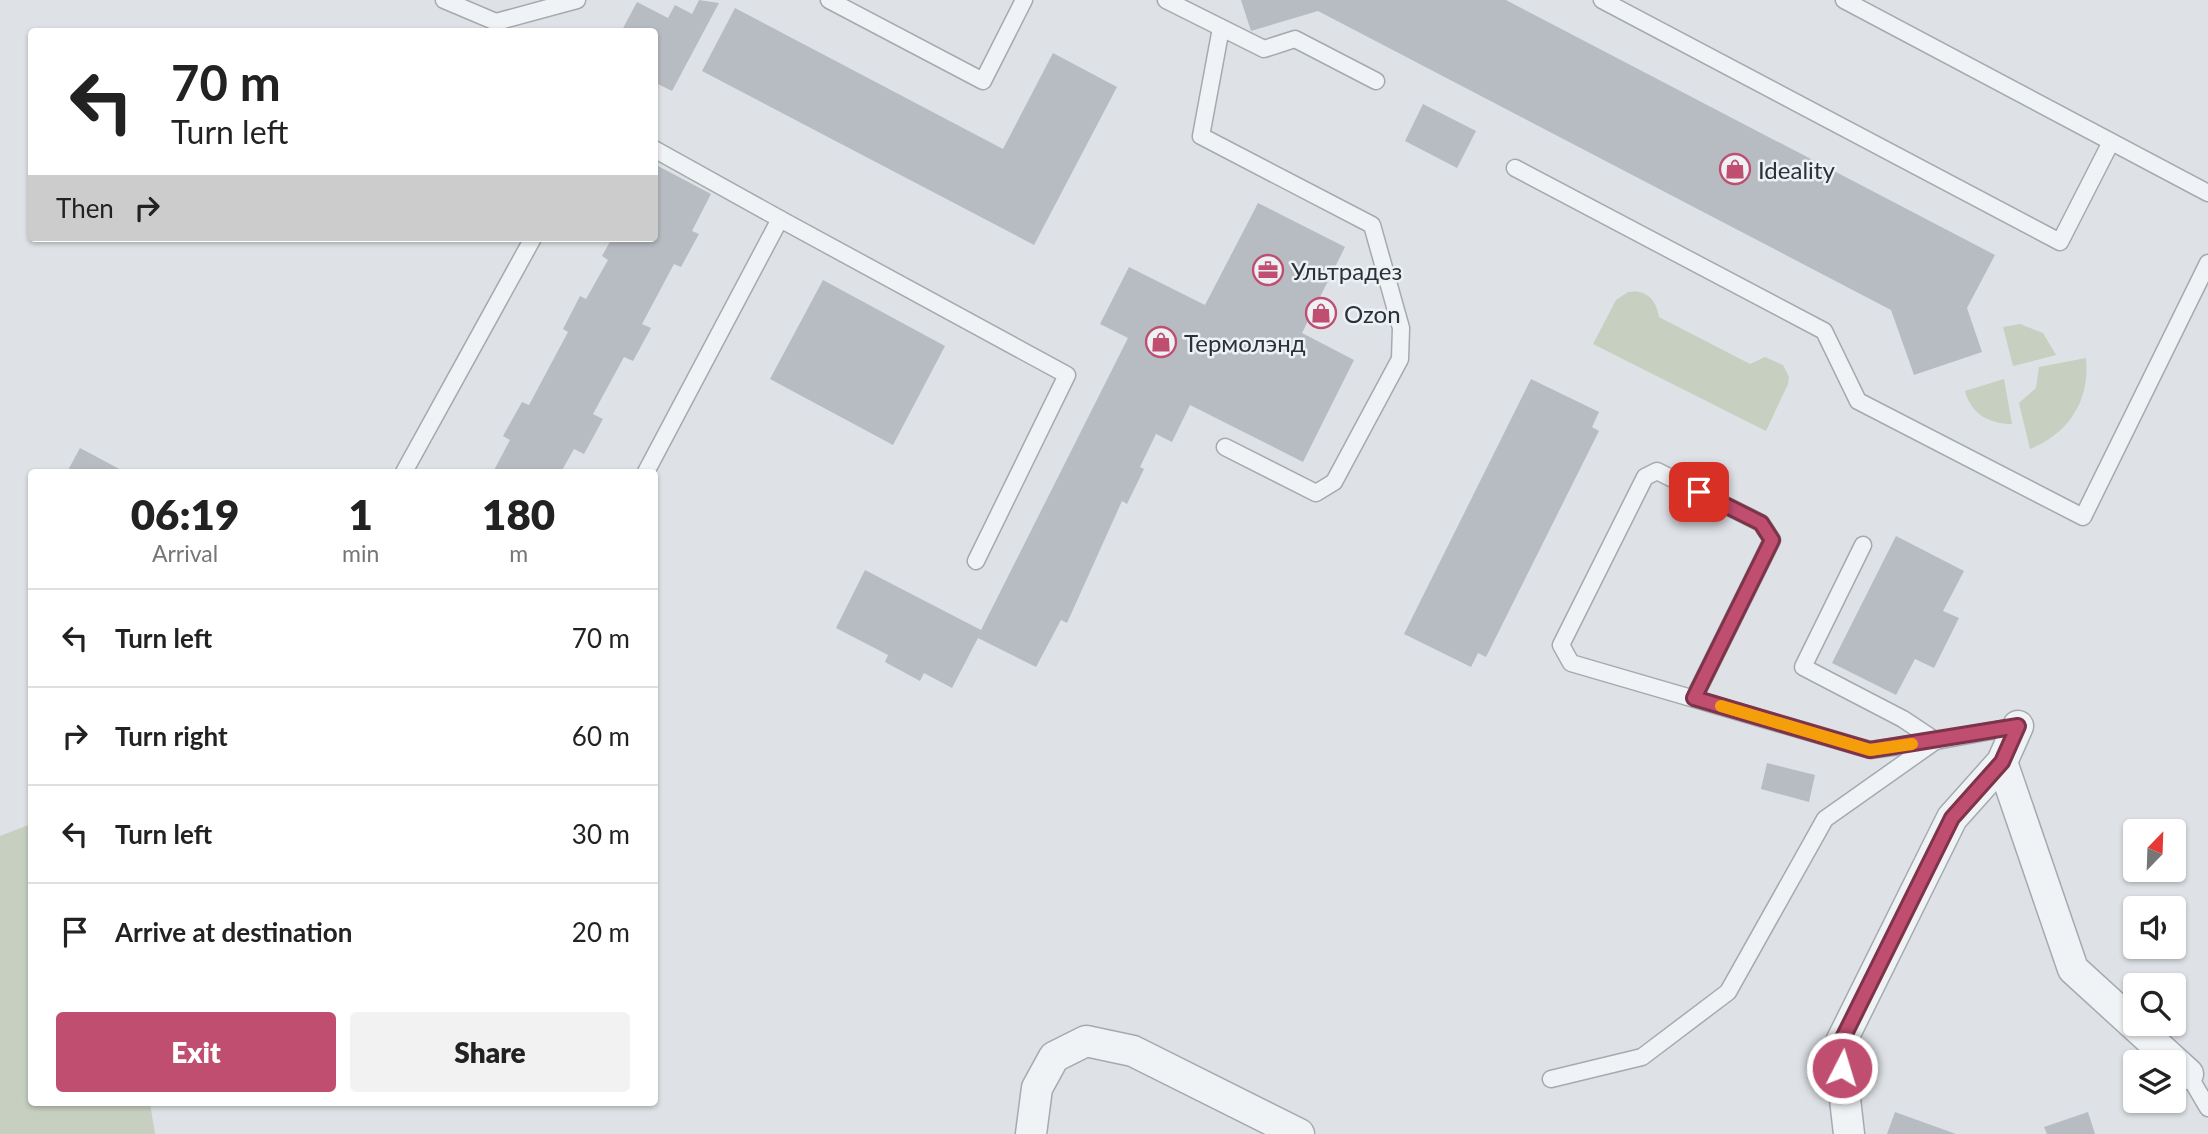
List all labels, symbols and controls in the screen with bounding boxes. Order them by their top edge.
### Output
text: 70 m [171,53,281,111]
icon: left [56,56,147,147]
text: Turn left [171,112,288,151]
shop icon: Ideality [1718,152,1752,186]
place label: Ideality [1758,155,1835,184]
icon: right [128,189,166,227]
text: Then [56,192,114,224]
office icon: Ультрадез [1251,253,1285,287]
place label: Ультрадез [1291,256,1402,285]
shop icon: Ozon [1304,296,1338,330]
place label: Ozon [1344,299,1401,328]
shop icon: Термолэнд [1144,325,1178,359]
place label: Термолэнд [1184,328,1306,357]
pin [1669,462,1729,522]
icon: arrive [1680,473,1718,511]
text: 06:19 [131,489,239,539]
text: 1 [349,489,373,539]
text: 180 [482,489,555,539]
text: Arrival [152,539,218,567]
text: min [342,539,379,567]
text: m [509,539,528,567]
icon: left [56,619,94,657]
text: Turn left [115,622,212,654]
text: 70 m [572,622,630,654]
icon: right [56,717,94,755]
text: Turn right [115,720,228,752]
text: 60 m [572,720,630,752]
icon: left [56,815,94,853]
text: Turn left [115,818,212,850]
text: 30 m [572,818,630,850]
north arrow [2123,819,2186,882]
map controls [2123,819,2186,1113]
button: sound [2123,896,2186,959]
icon: arrive [56,913,94,951]
text: Arrive at destination [115,916,352,948]
text: 20 m [572,916,630,948]
button: search [2123,973,2186,1036]
button: Exit [56,1012,336,1092]
button: Share [350,1012,630,1092]
position arrow [1805,1031,1879,1105]
button: layers [2123,1050,2186,1113]

